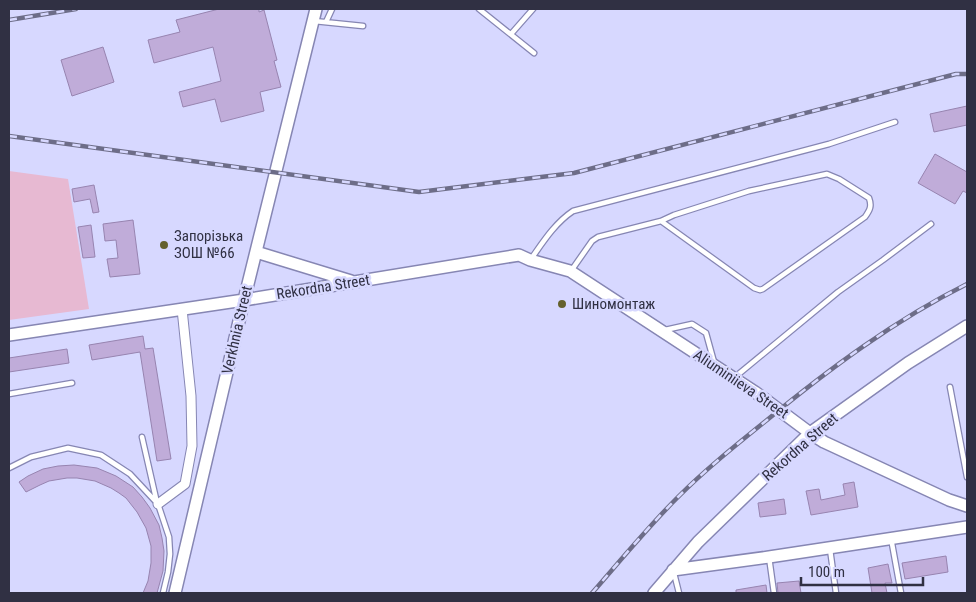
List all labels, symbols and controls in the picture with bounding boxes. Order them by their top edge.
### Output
place label: Запорізька ЗОШ №66 [174,227,243,262]
marker: Запорізька ЗОШ №66 [158,239,170,251]
street label: Rekordna Street [275,271,371,303]
street label: Verkhnia Street [218,284,256,376]
place label: Шиномонтаж [572,295,655,313]
marker: Шиномонтаж [556,298,568,310]
street label: Aliuminiieva Street [690,346,792,422]
street label: Rekordna Street [759,409,841,485]
scale bar [801,554,924,586]
text: 100 m [808,563,845,581]

